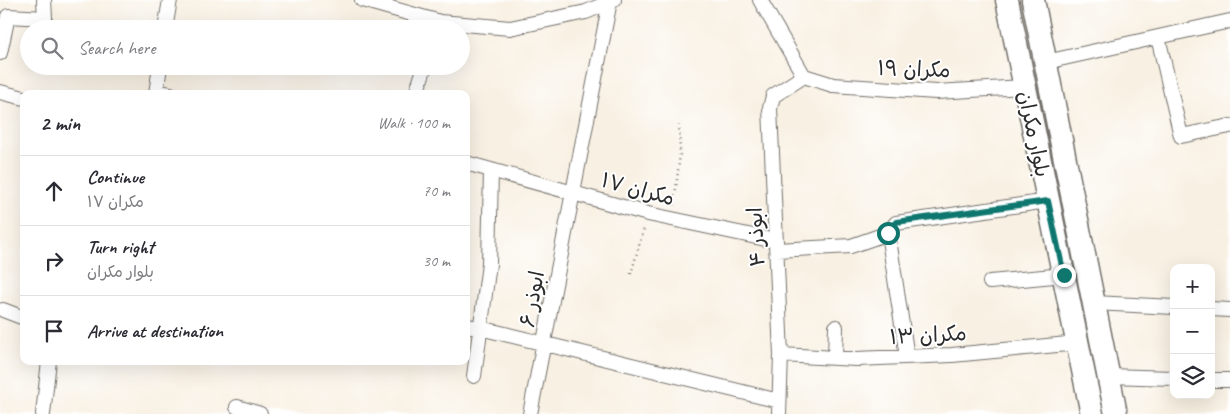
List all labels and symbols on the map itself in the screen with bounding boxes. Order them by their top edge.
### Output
street label: مکران ۱۹ [877,55,951,83]
street label: بلوار مکران [1012,88,1056,180]
street label: مکران ۱۷ [599,167,677,211]
street label: ابوذر ۴ [741,206,771,268]
route start [877,222,900,245]
route end [1053,264,1076,287]
street label: ابوذر ۶ [514,269,550,329]
street label: مکران ۱۳ [889,320,967,350]

